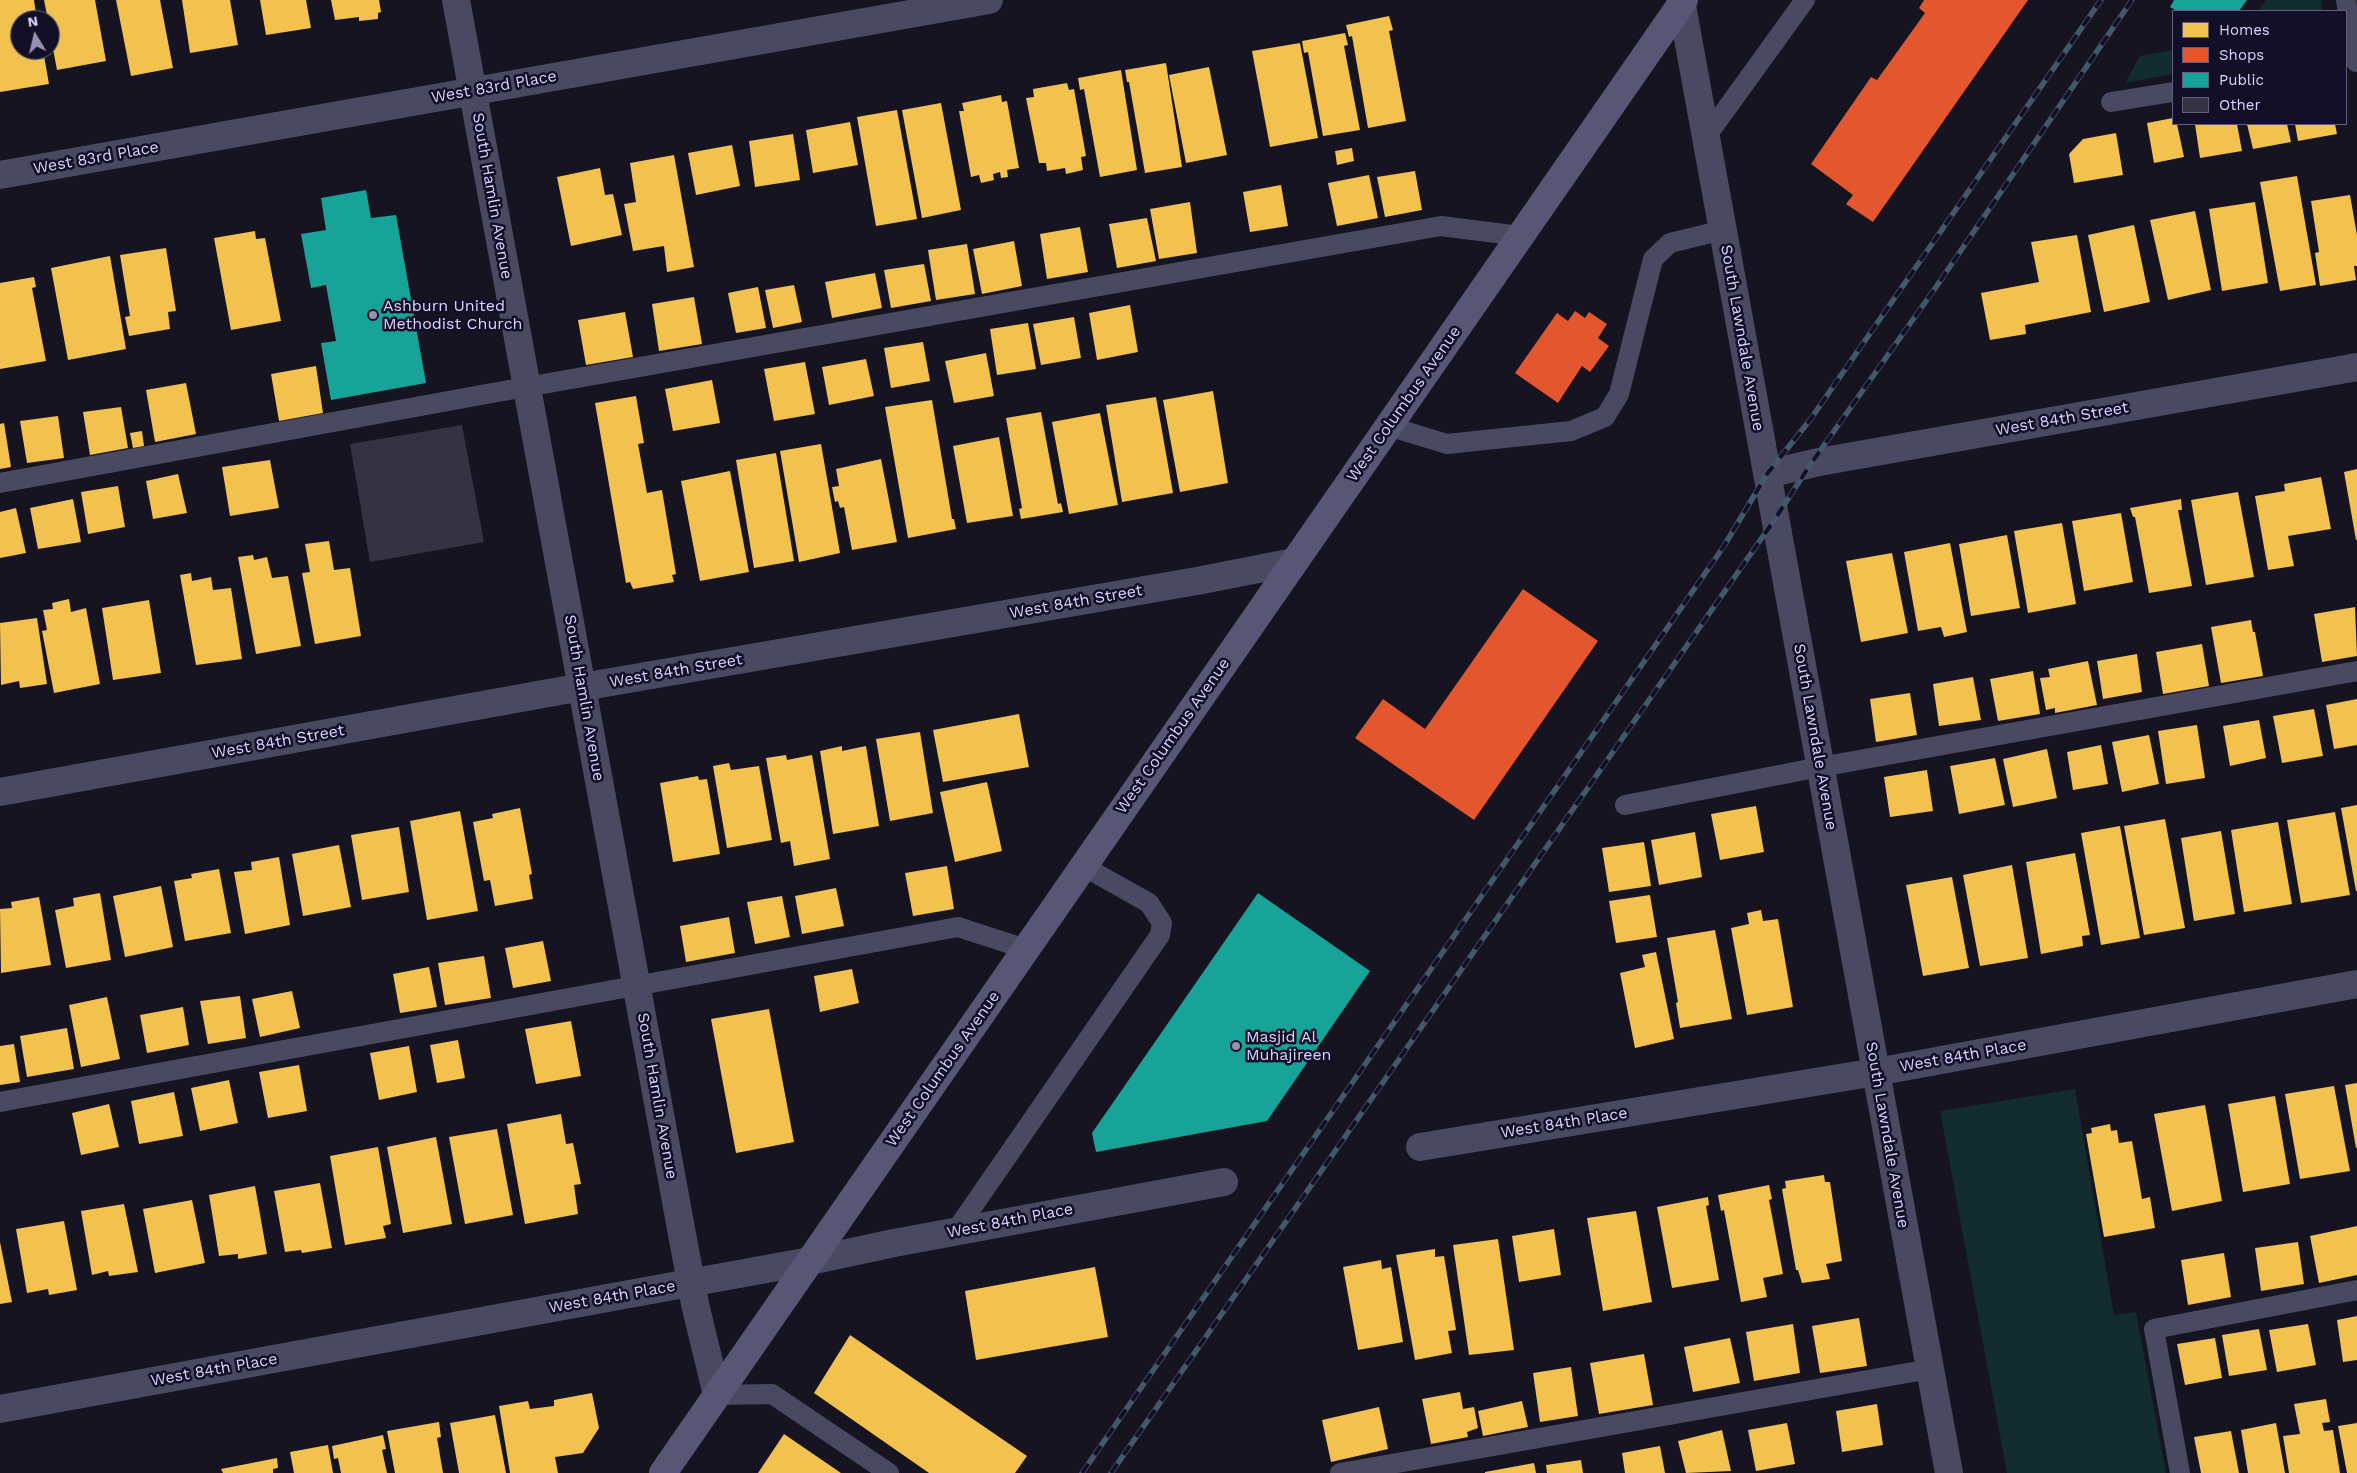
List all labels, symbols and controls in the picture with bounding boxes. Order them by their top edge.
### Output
north arrow [10,10,60,60]
legend [2172,10,2347,125]
text: N [26,12,39,30]
text: Homes [2219,21,2270,39]
text: Shops [2219,46,2264,64]
street label: West 83rd Place [430,67,558,107]
text: Public [2219,71,2264,89]
text: Other [2219,96,2261,114]
street label: South Hamlin Avenue [468,111,516,281]
street label: West 83rd Place [32,138,160,178]
street label: South Lawndale Avenue [1716,243,1768,433]
place label: Ashburn United Methodist Church [383,296,523,334]
marker: Ashburn United Methodist Church [367,309,379,321]
street label: West Columbus Avenue [1343,322,1465,486]
street label: West 84th Street [1994,398,2130,440]
street label: West 84th Street [1008,581,1144,623]
street label: South Hamlin Avenue [560,613,608,783]
street label: South Lawndale Avenue [1789,642,1841,832]
street label: West 84th Street [608,650,744,692]
street label: West Columbus Avenue [1112,654,1234,818]
street label: West 84th Street [210,721,346,763]
street label: West Columbus Avenue [882,987,1004,1151]
street label: South Hamlin Avenue [633,1011,681,1181]
place label: Masjid Al Muhajireen [1246,1027,1332,1065]
street label: West 84th Place [1898,1035,2028,1077]
marker: Masjid Al Muhajireen [1230,1040,1242,1052]
street label: South Lawndale Avenue [1861,1040,1913,1230]
street label: West 84th Place [1499,1103,1629,1143]
street label: West 84th Place [945,1199,1075,1243]
street label: West 84th Place [547,1276,677,1318]
street label: West 84th Place [149,1349,279,1391]

